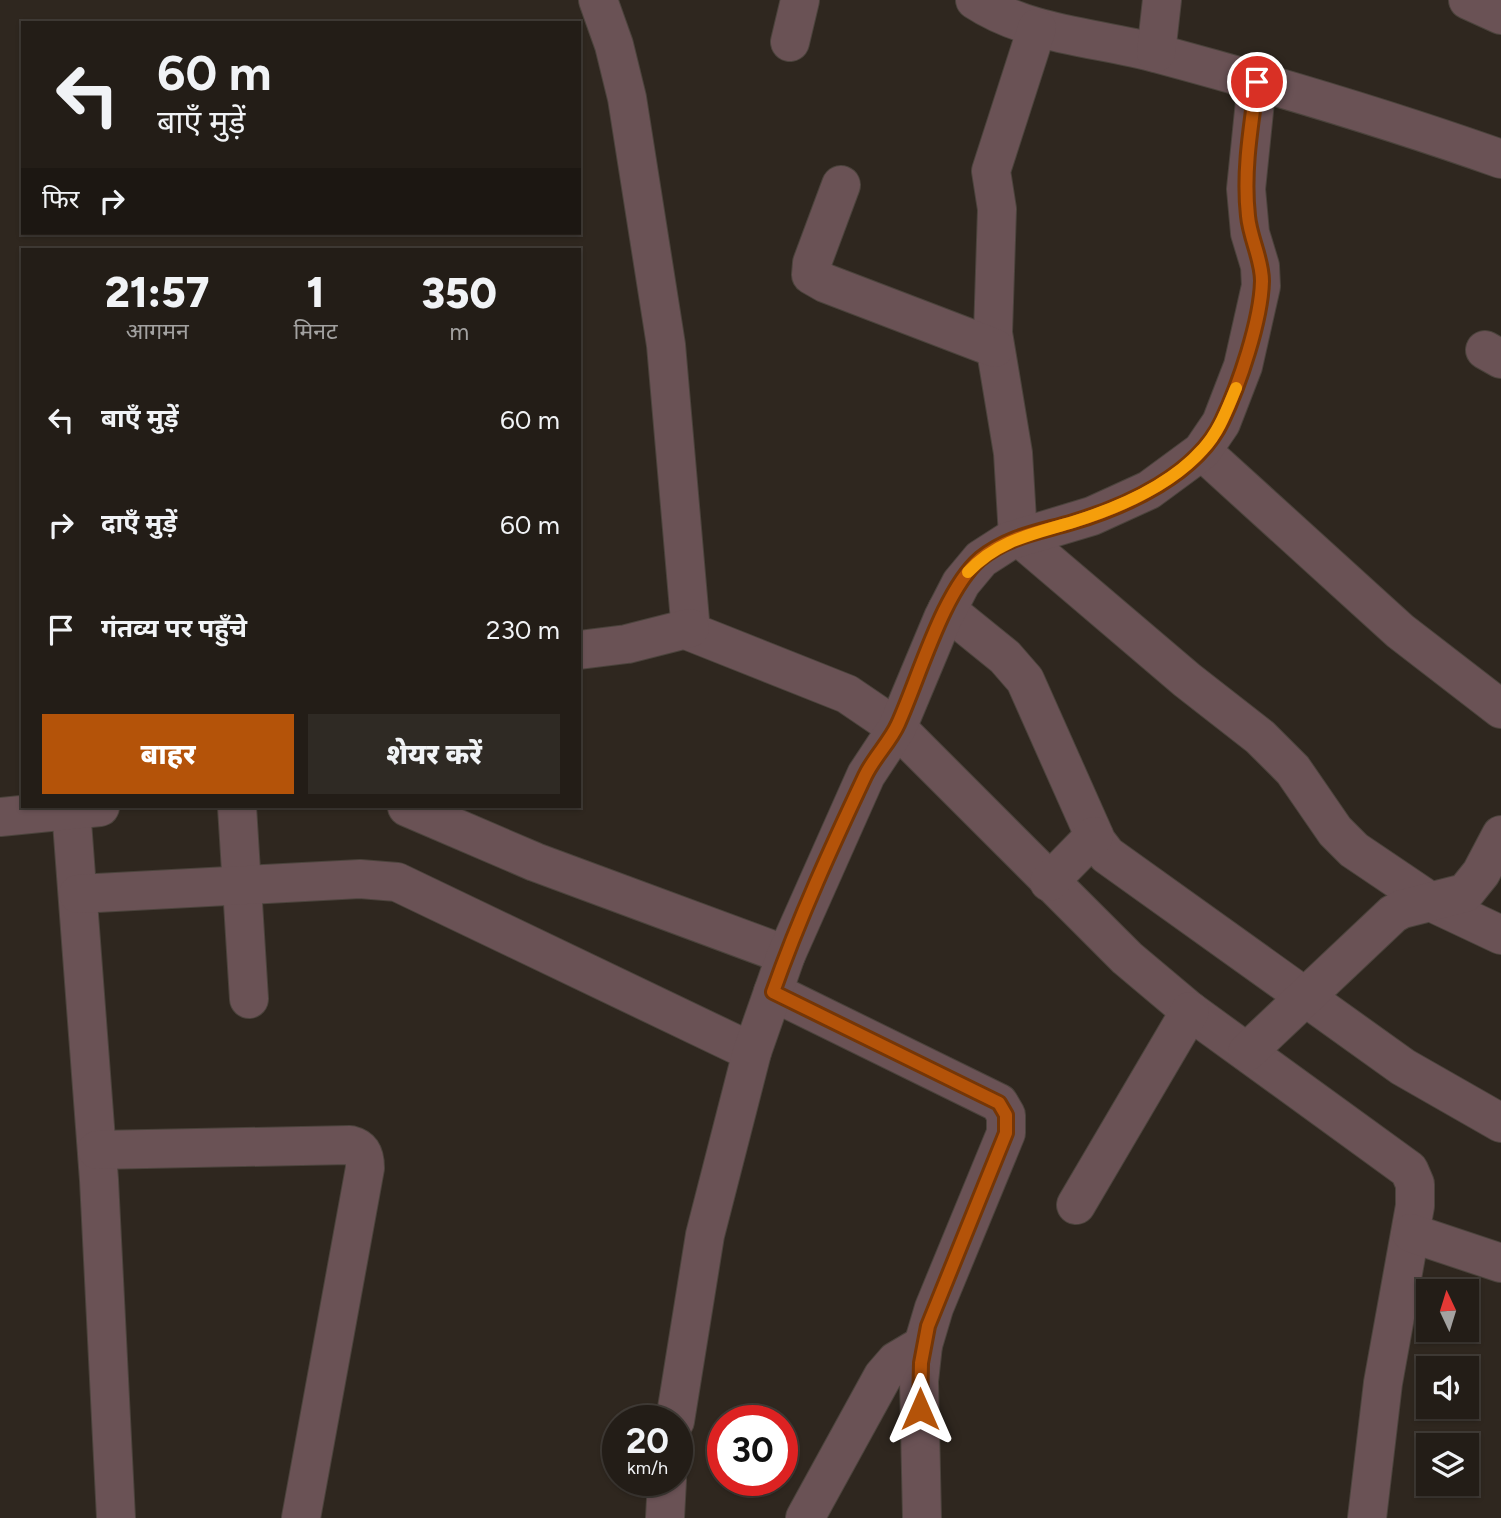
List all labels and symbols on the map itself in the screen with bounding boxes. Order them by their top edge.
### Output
pin [1227,52,1287,112]
north arrow [1416,1279,1479,1342]
position arrow [883,1372,957,1446]
speed limit sign: 30 [707,1405,798,1496]

